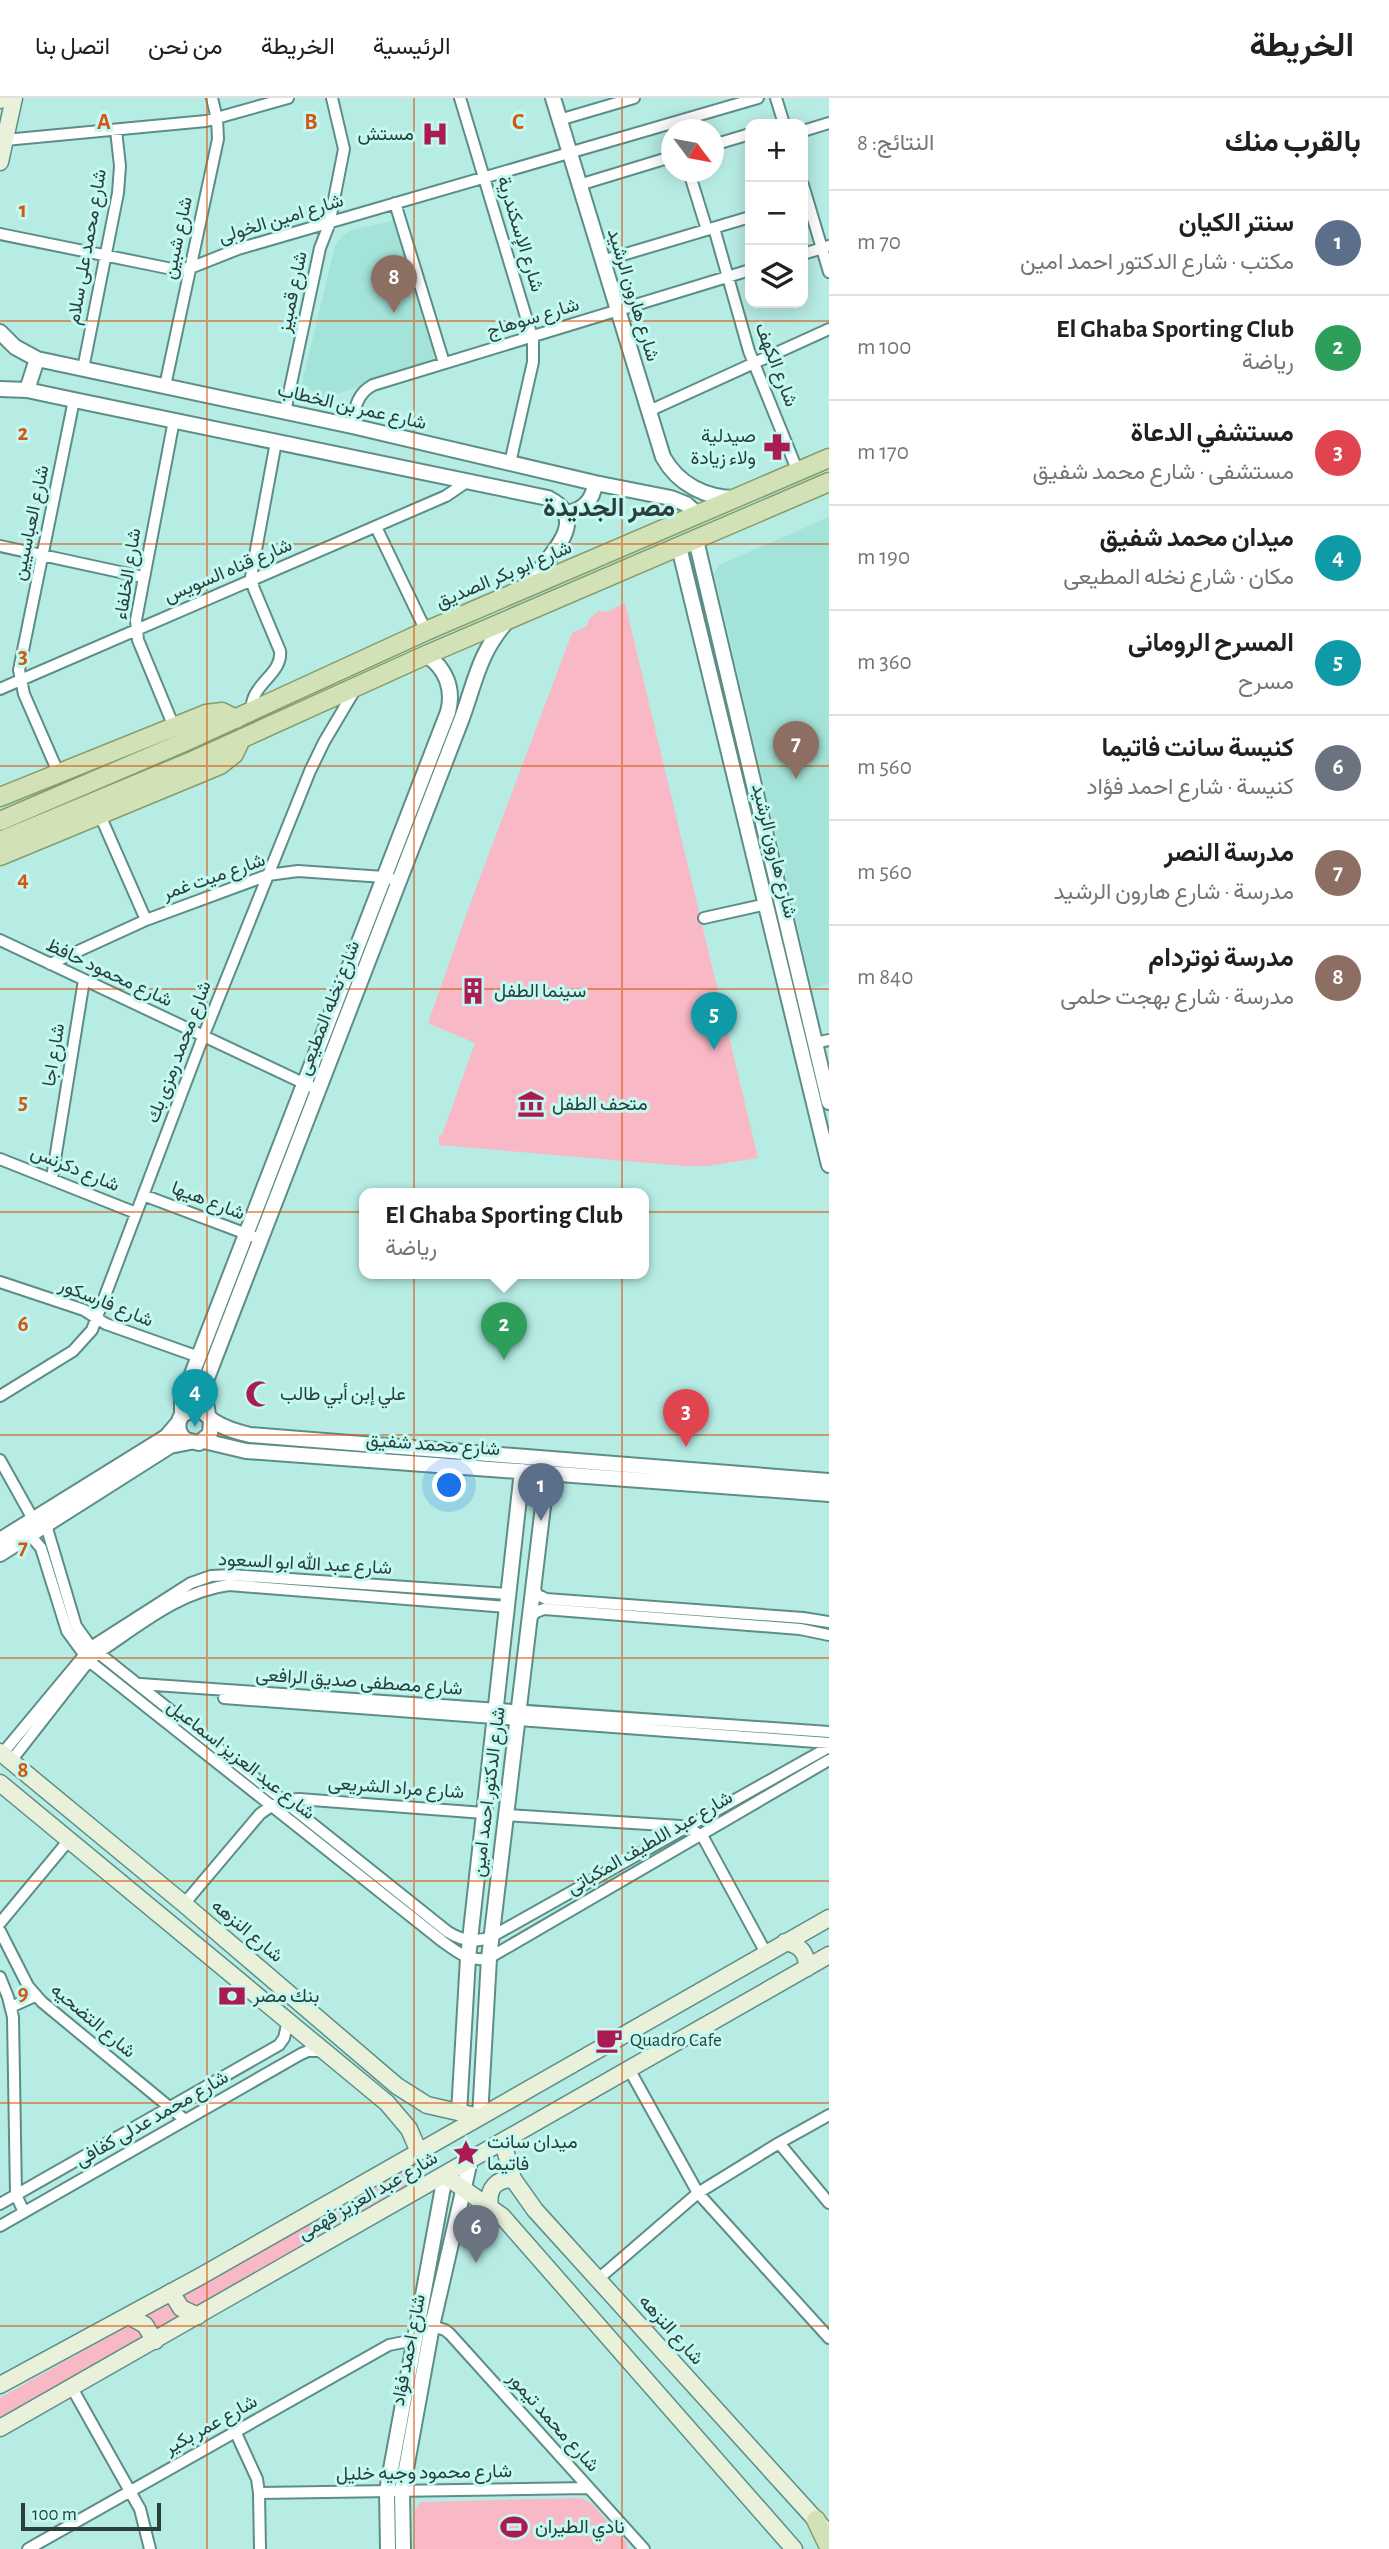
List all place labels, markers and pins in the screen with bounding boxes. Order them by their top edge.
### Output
hospital icon: مستش [420,119,450,149]
place label: مستش [358,125,414,145]
pin: 8 [371,255,417,313]
place label: صيدلية ولاء زيادة [691,427,756,469]
pharmacy icon: صيدلية ولاء زيادة [762,432,792,462]
pin: 7 [773,721,819,779]
building icon: سينما الطفل [458,976,488,1006]
place label: سينما الطفل [494,982,586,1002]
pin: 5 [691,992,737,1050]
museum icon: متحف الطفل [516,1089,546,1119]
place label: متحف الطفل [552,1095,648,1115]
pin: 2 [481,1302,527,1360]
pin: 4 [172,1369,218,1427]
mosque icon: علي إبن أبي طالب [244,1379,274,1409]
place label: علي إبن أبي طالب [280,1383,406,1409]
pin: 3 [663,1389,709,1447]
pin: 1 [518,1463,564,1521]
bank icon: بنك مصر [217,1981,247,2011]
place label: بنك مصر [252,1987,319,2007]
cafe icon: Quadro Cafe [594,2025,624,2055]
place label: Quadro Cafe [630,2031,722,2050]
place label: ميدان سانت فاتيما [487,2133,578,2175]
place icon: ميدان سانت فاتيما [451,2138,481,2168]
pin: 6 [453,2205,499,2263]
sports icon: نادي الطيران [499,2512,529,2542]
place label: نادي الطيران [535,2518,625,2542]

